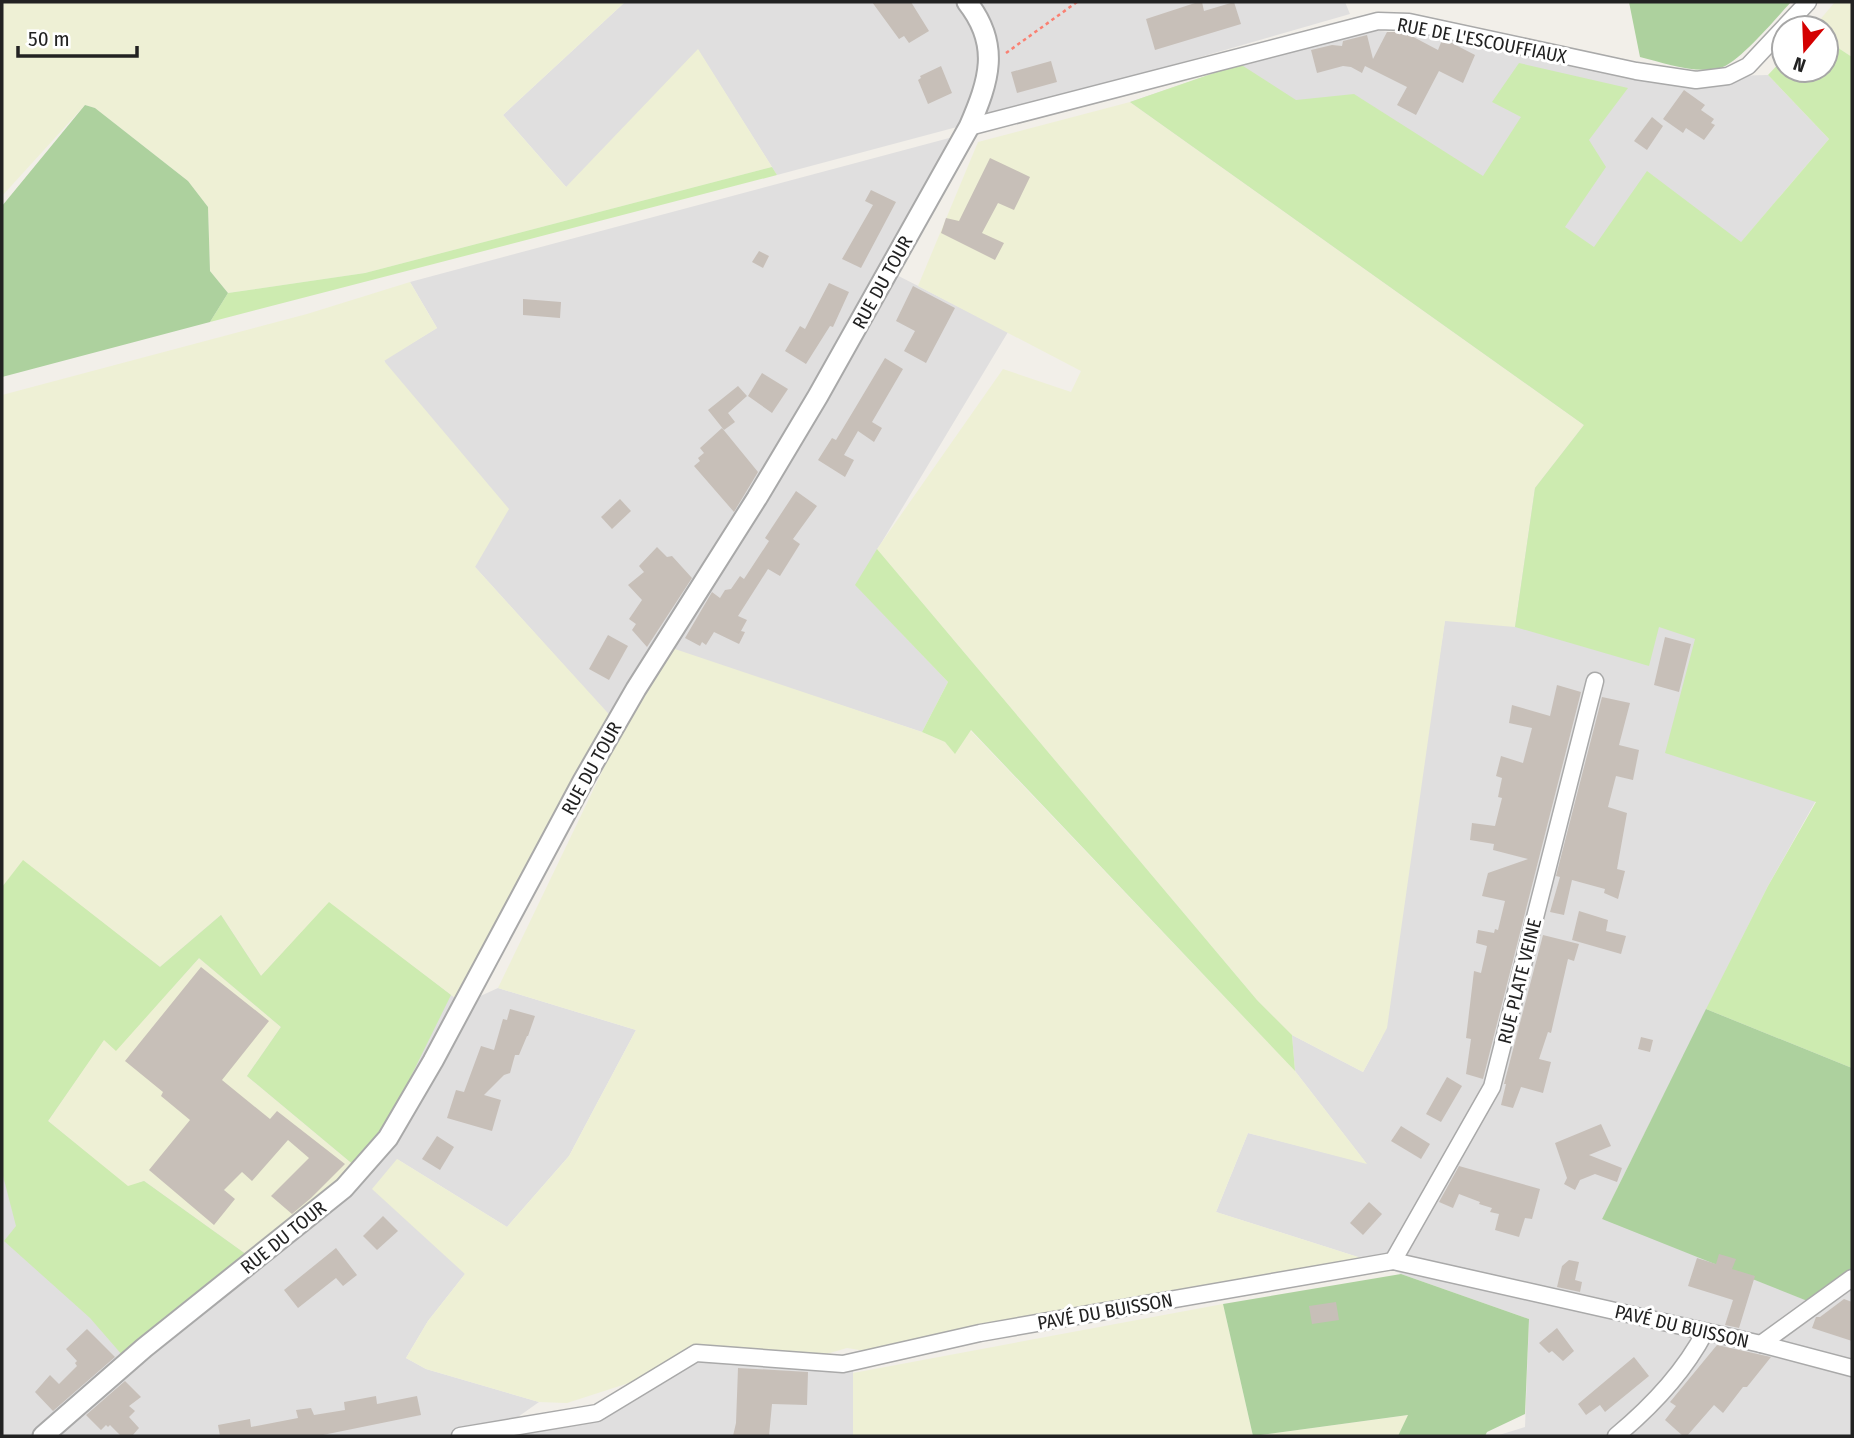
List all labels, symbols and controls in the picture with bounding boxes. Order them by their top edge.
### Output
street label: RUE DE L'ESCOUFFIAUX [1395,13,1569,68]
scale bar [18,14,136,58]
north arrow [1770,14,1840,84]
text: 50 m [28,26,70,52]
text: N [1790,52,1809,77]
street label: RUE DU TOUR [847,232,917,333]
street label: RUE DU TOUR [556,718,626,819]
street label: RUE PLATE VEINE [1493,916,1546,1046]
street label: RUE DU TOUR [236,1196,331,1279]
street label: PAVÉ DU BUISSON [1036,1288,1174,1335]
street label: PAVÉ DU BUISSON [1613,1300,1751,1353]

